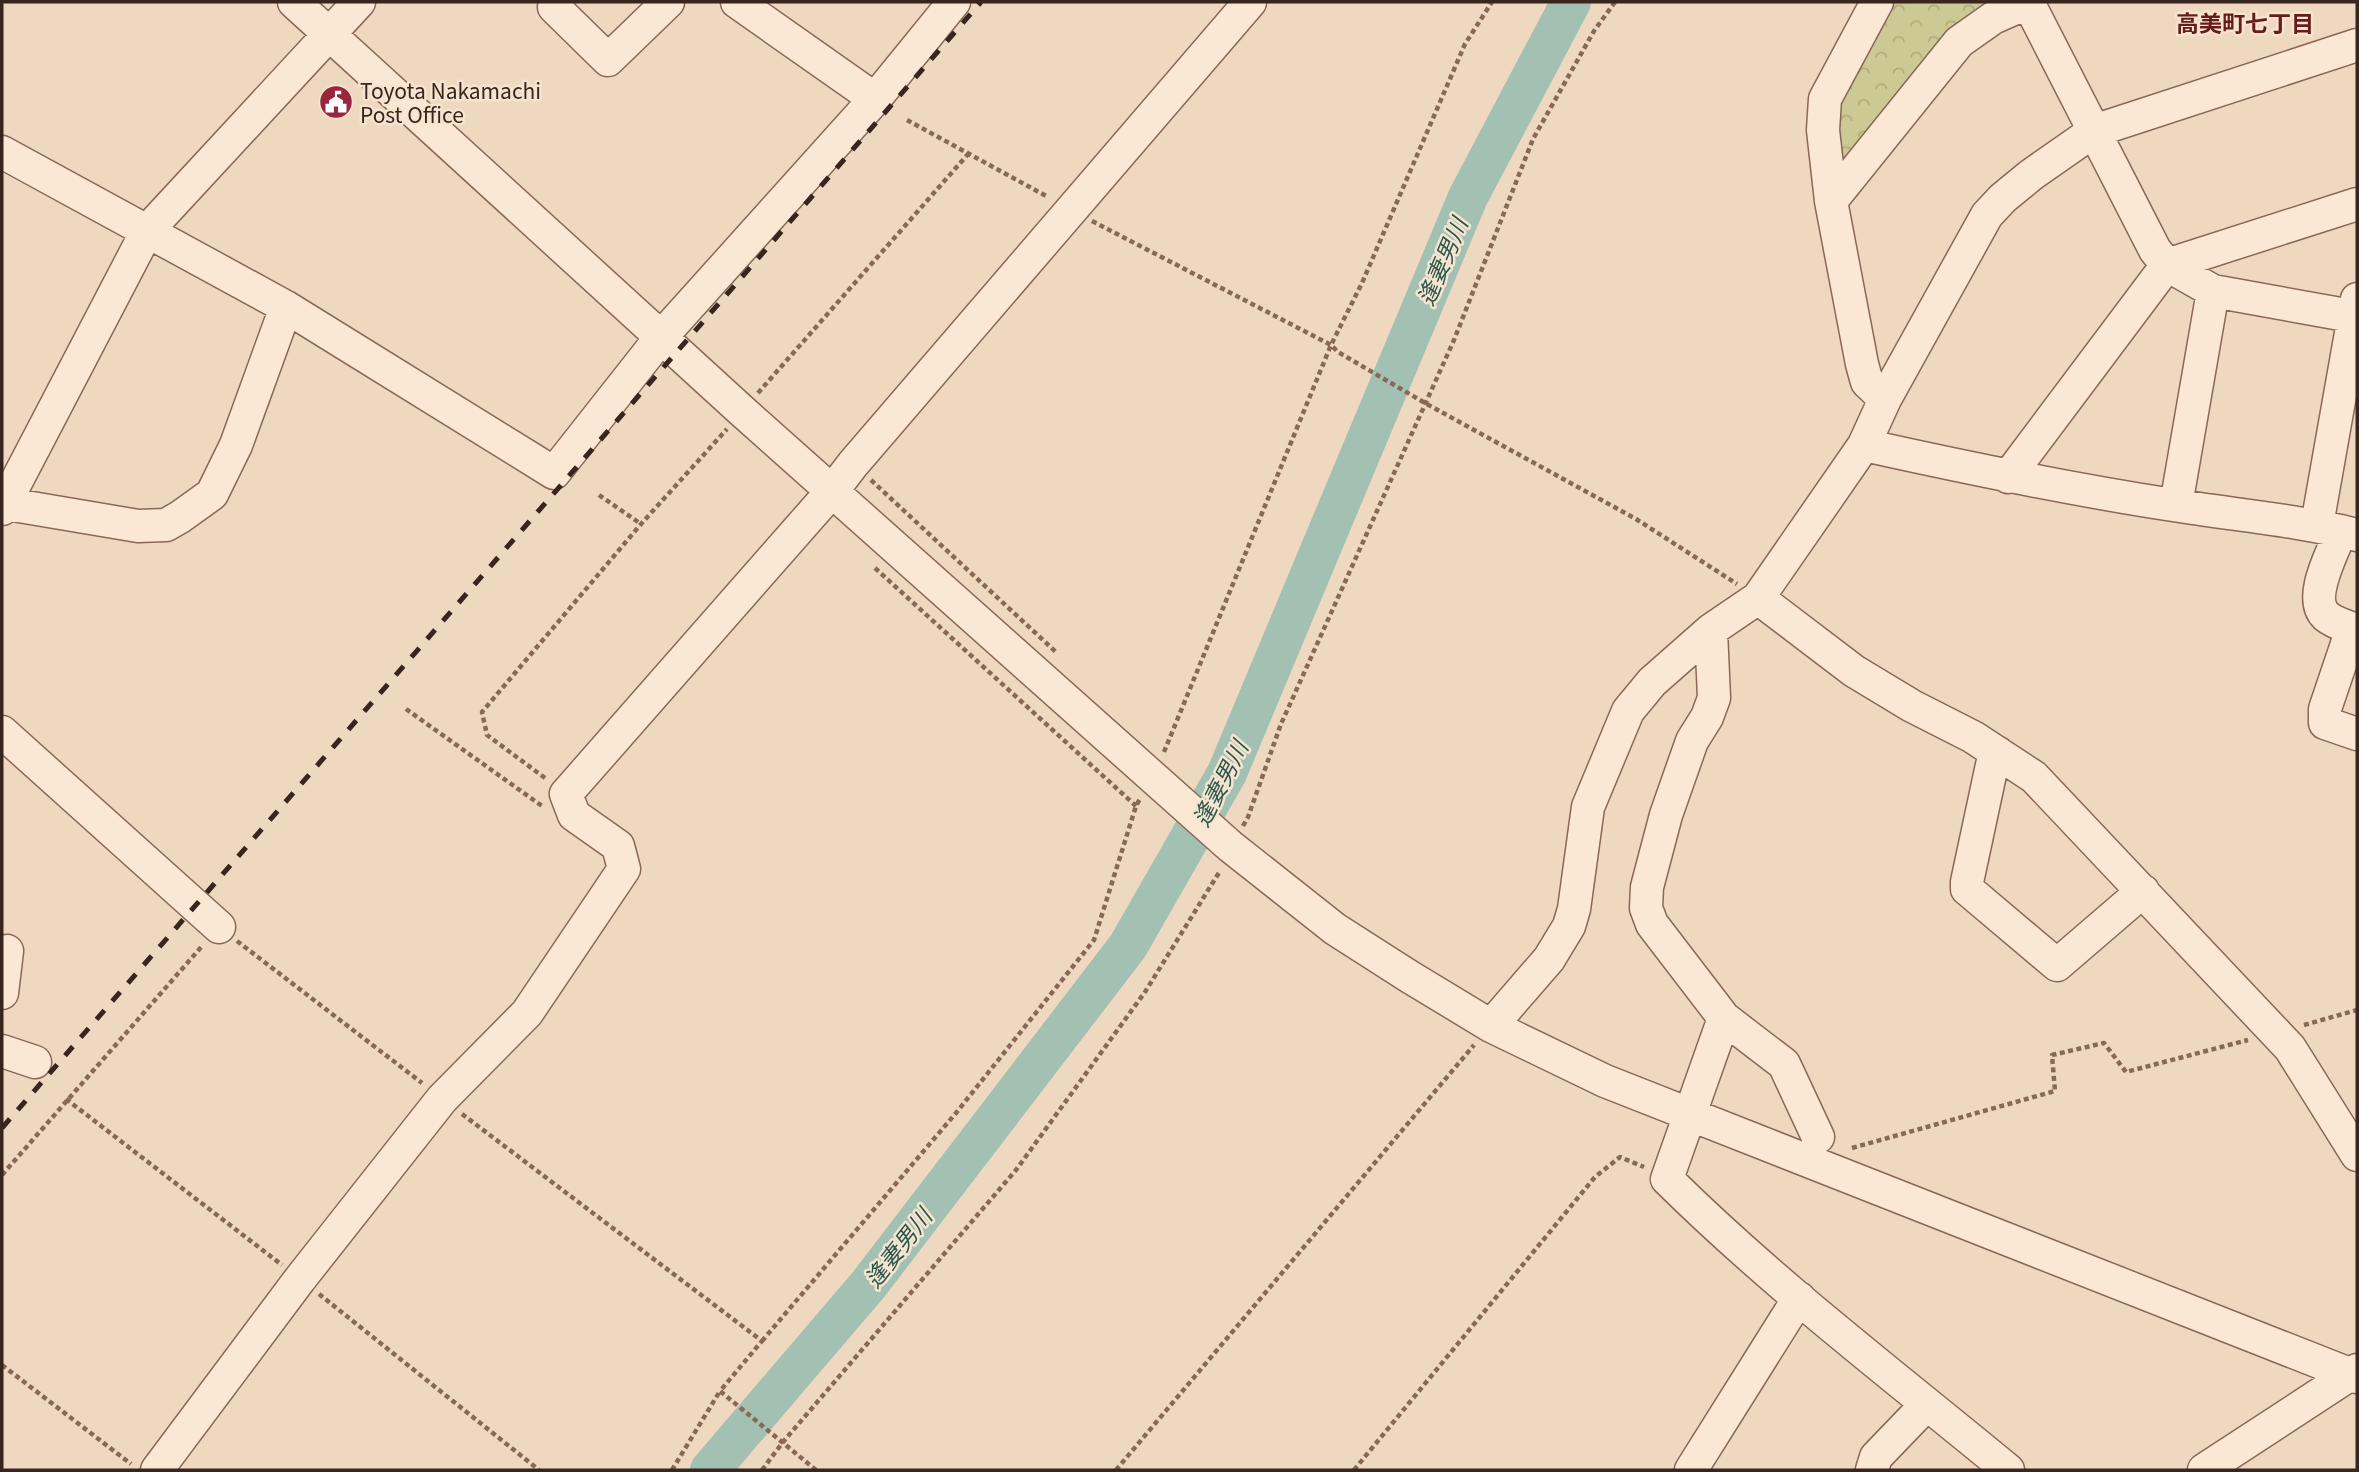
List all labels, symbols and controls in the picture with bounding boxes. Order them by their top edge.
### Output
district label: 高美町七丁目 [2176,5,2314,39]
place label: Toyota Nakamachi Post Office [360,75,541,129]
public building icon: Toyota Nakamachi Post Office [317,83,355,121]
water label: 逢妻男川 [1407,209,1476,310]
water label: 逢妻男川 [1183,732,1256,832]
water label: 逢妻男川 [855,1198,941,1294]

